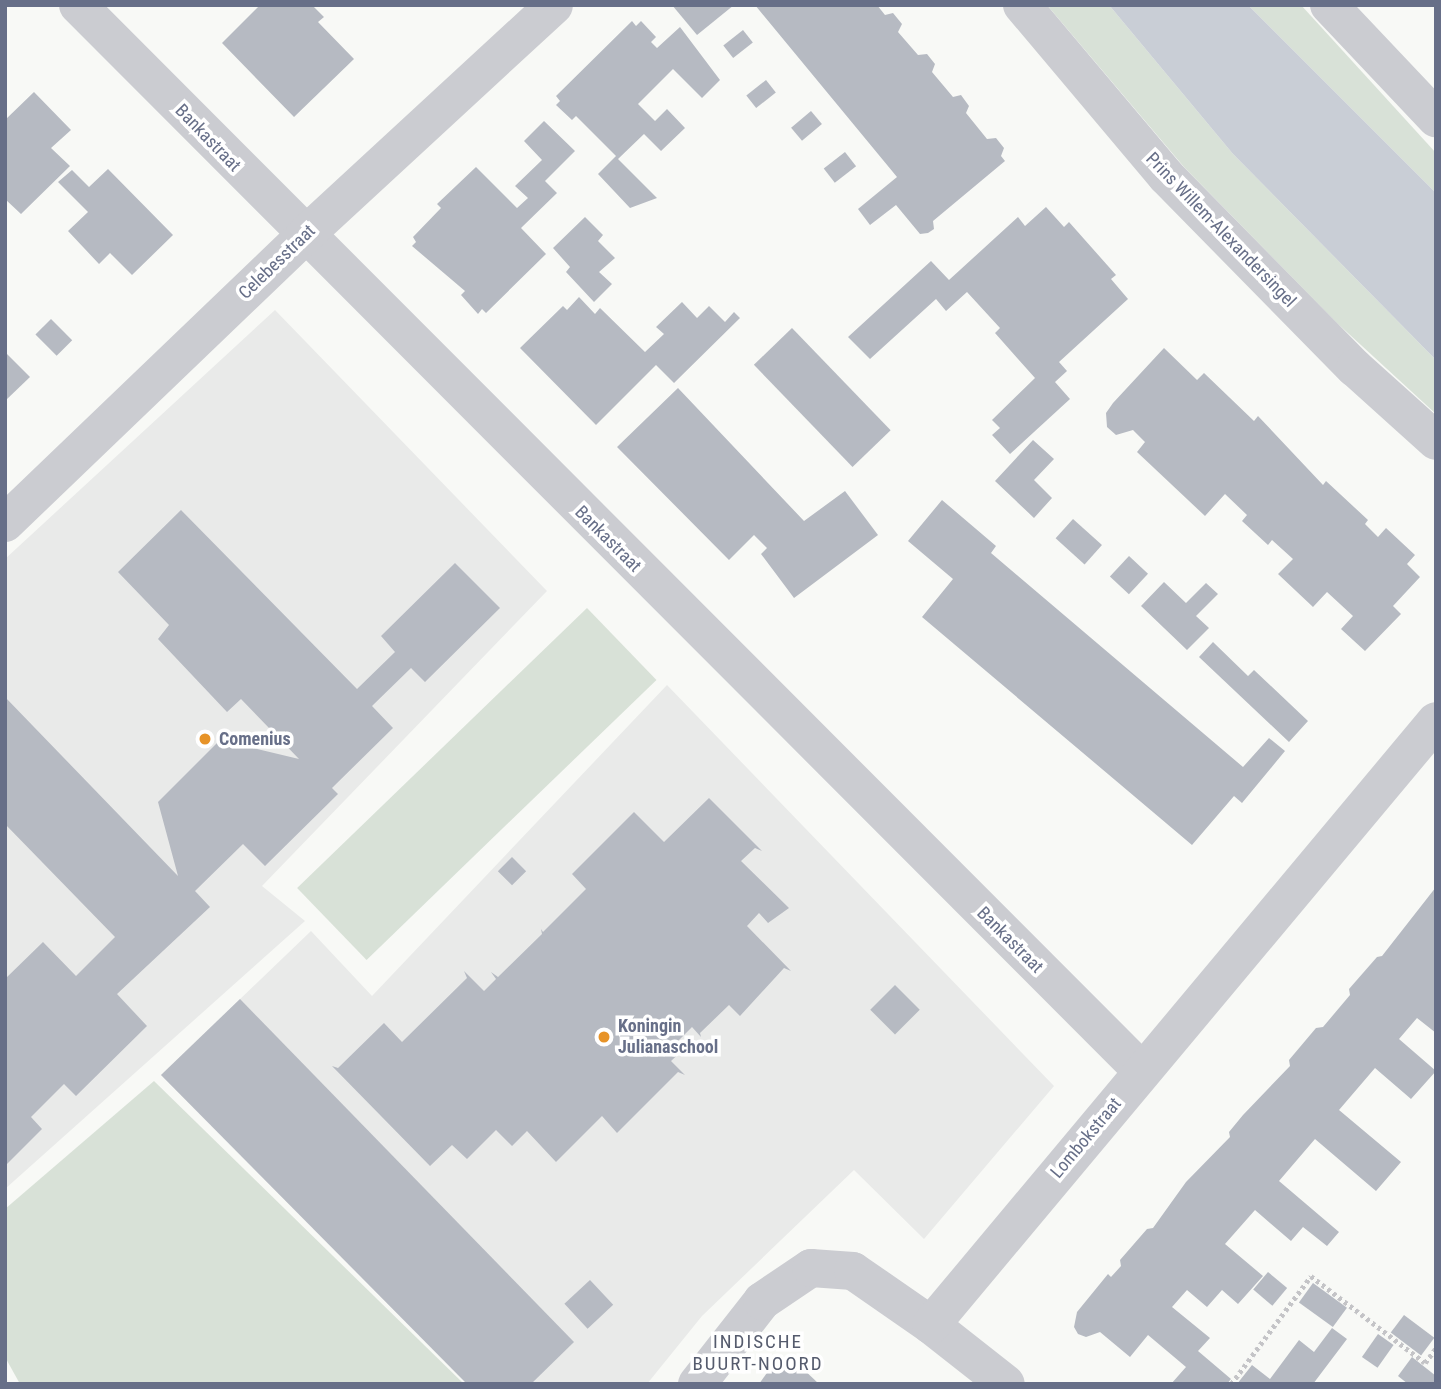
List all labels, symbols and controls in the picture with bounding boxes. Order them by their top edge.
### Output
street label: Bankastraat [171,100,245,176]
street label: Prins Willem-Alexandersingel [1141,148,1301,312]
street label: Celebesstraat [234,220,320,304]
street label: Bankastraat [570,501,646,577]
place label: Comenius [219,728,291,750]
marker: Comenius [197,731,213,747]
street label: Bankastraat [972,902,1048,978]
place label: Koningin Julianaschool [618,1016,718,1058]
marker: Koningin Julianaschool [596,1029,612,1045]
street label: Lombokstraat [1046,1093,1126,1183]
district label: INDISCHE BUURT-NOORD [694,1331,822,1375]

